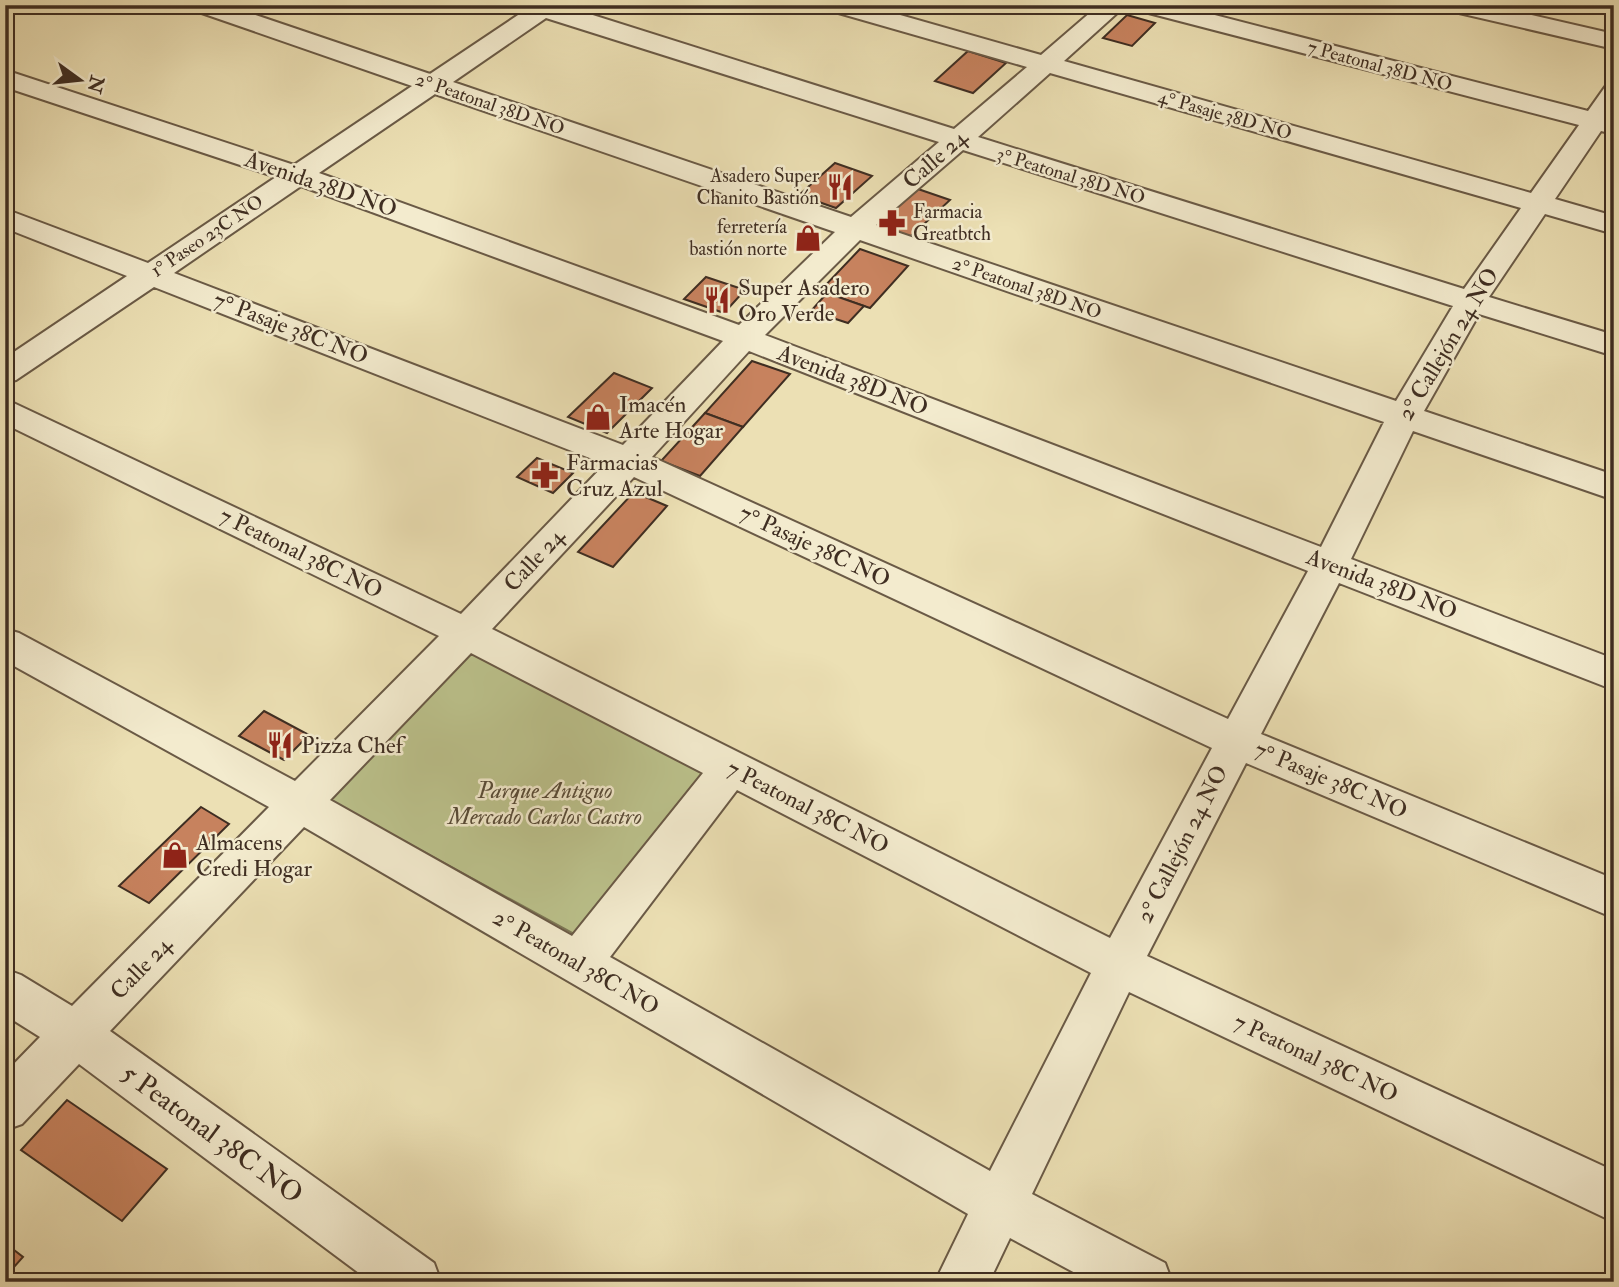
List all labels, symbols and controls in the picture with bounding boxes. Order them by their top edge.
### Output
street label: 7 Peatonal 38D NO [1305,35,1455,97]
north arrow [46,46,116,116]
street label: 2° Peatonal 38D NO [412,67,568,141]
text: N [81,72,110,96]
street label: 4° Pasaje 38D NO [1155,84,1295,146]
street label: Calle 24 [897,122,975,195]
street label: 3° Peatonal 38D NO [994,142,1148,210]
street label: Avenida 38D NO [240,144,401,224]
place label: Asadero Super Chanito Bastión [697,164,819,210]
restaurant icon: Asadero Super Chanito Bastión [825,172,855,202]
street label: 1° Paseo 23C NO [146,190,268,282]
place label: Farmacia Greatbtch [913,200,991,246]
pharmacy icon: Farmacia Greatbtch [877,208,907,238]
place label: ferretería bastión norte [689,215,787,261]
shop icon: ferretería bastión norte [793,223,823,253]
street label: 2° Peatonal 38D NO [949,251,1105,325]
street label: 2° Callejón 24 NO [1391,262,1505,426]
place label: Super Asadero Oro Verde [738,273,870,328]
street label: 7° Pasaje 38C NO [210,285,372,371]
restaurant icon: Super Asadero Oro Verde [702,285,732,315]
street label: Avenida 38D NO [773,338,932,422]
place label: Imacén Arte Hogar [618,390,723,445]
shop icon: Imacén Arte Hogar [583,402,613,432]
place label: Farmacias Cruz Azul [566,448,663,503]
pharmacy icon: Farmacias Cruz Azul [530,460,560,490]
street label: 7° Pasaje 38C NO [735,498,895,594]
street label: 7 Peatonal 38C NO [215,501,387,605]
street label: Calle 24 [497,521,572,598]
street label: Avenida 38D NO [1302,542,1461,626]
restaurant icon: Pizza Chef [265,730,295,760]
place label: Pizza Chef [301,731,407,760]
street label: 7° Pasaje 38C NO [1250,735,1412,825]
street label: 7 Peatonal 38C NO [722,754,894,860]
street label: 2° Callejón 24 NO [1130,760,1234,928]
park label: Parque Antiguo Mercado Carlos Castro [446,776,642,831]
place label: Almacens Credi Hogar [195,828,312,883]
shop icon: Almacens Credi Hogar [160,840,190,870]
street label: 2° Peatonal 38C NO [488,903,664,1021]
street label: Calle 24 [104,929,179,1006]
street label: 7 Peatonal 38C NO [1229,1007,1403,1109]
street label: 5 Peatonal 38C NO [114,1056,310,1212]

